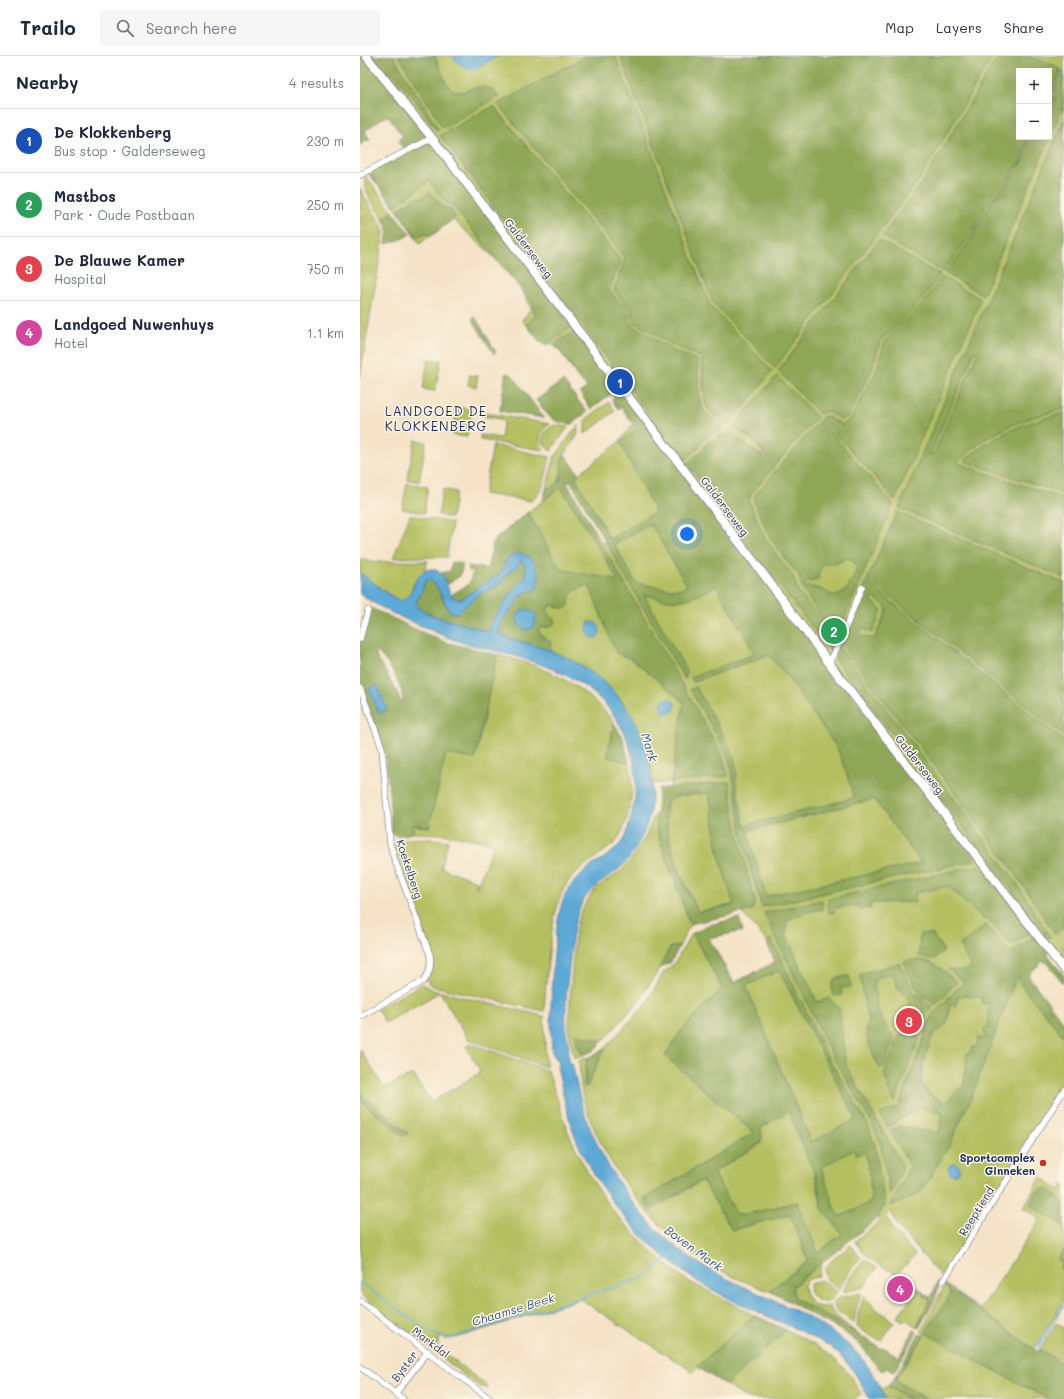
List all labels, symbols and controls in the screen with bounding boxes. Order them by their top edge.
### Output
search box [100,10,380,46]
text: Trailo [20,15,76,40]
icon: search [114,17,136,39]
text: Search here [146,18,237,38]
text: Map [885,18,914,37]
text: Layers [936,18,982,37]
text: Share [1004,18,1044,37]
map controls [1016,68,1052,140]
button: + [1016,68,1052,104]
text: Nearby [16,71,78,93]
text: 4 results [289,74,344,91]
button: − [1016,104,1052,140]
text: De Klokkenberg [54,122,171,142]
text: 1 [26,132,32,149]
text: 230 m [307,132,344,149]
text: Bus stop · Galderseweg [54,142,205,159]
text: Mastbos [54,186,116,206]
text: 2 [25,196,33,213]
text: 250 m [307,196,344,213]
text: Park · Oude Postbaan [54,206,195,223]
street label: Galderseweg [502,215,556,281]
text: De Blauwe Kamer [54,250,185,270]
text: 3 [25,260,33,277]
text: 750 m [307,260,344,277]
text: Hospital [54,270,106,287]
text: Landgoed Nuwenhuys [54,314,214,334]
text: 4 [25,324,33,341]
text: 1.1 km [307,324,344,341]
text: Hotel [54,334,88,351]
pin: 1 [607,367,633,397]
district label: LANDGOED DE KLOKKENBERG [385,402,487,434]
street label: Galderseweg [698,473,752,539]
your location [677,524,697,544]
pin: 2 [821,616,847,646]
water label: Mark [638,731,662,764]
street label: Galderseweg [892,731,948,797]
street label: Koekelberg [393,838,427,900]
pin: 3 [896,1006,922,1036]
place label: Sportcomplex Ginneken [960,1150,1035,1178]
marker: Sportcomplex Ginneken [1038,1158,1048,1168]
street label: Reeptiend [955,1183,997,1239]
water label: Boven Mark [662,1221,727,1275]
pin: 4 [887,1274,913,1304]
water label: Chaamse Beek [470,1289,557,1329]
street label: Markdal [409,1323,453,1361]
street label: Byster [387,1347,421,1385]

